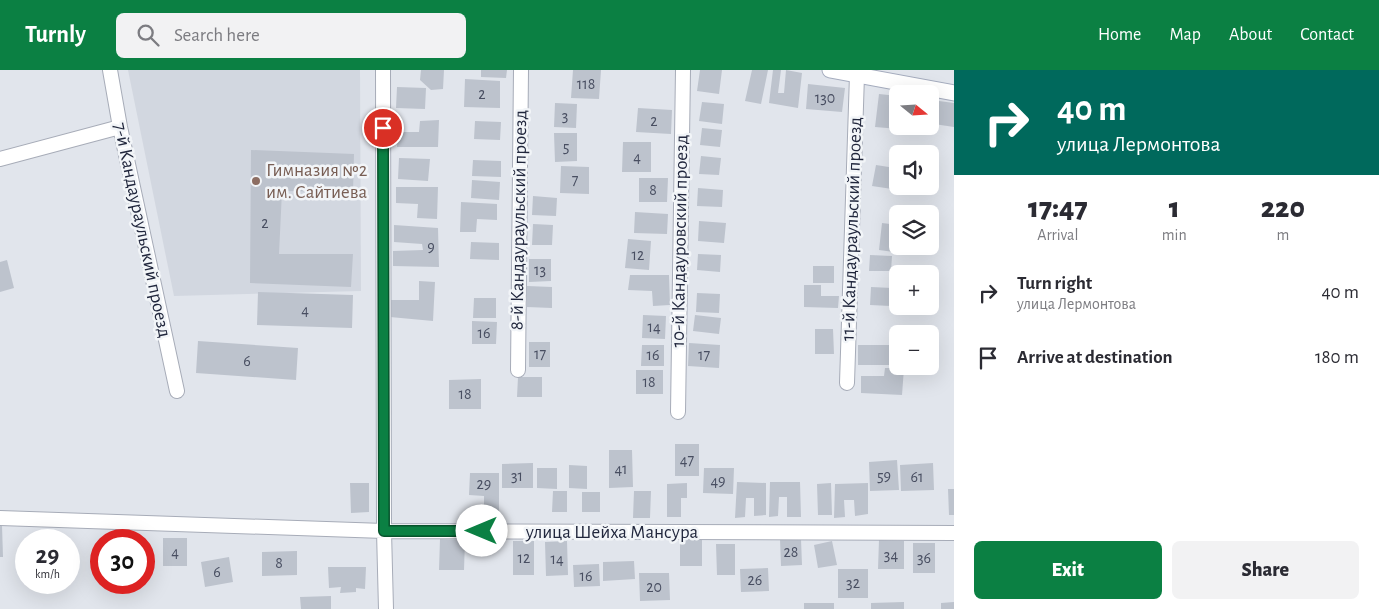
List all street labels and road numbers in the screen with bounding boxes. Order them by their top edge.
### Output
street label: 8-й Кандаураульский проезд [508,110,530,330]
street label: 11-й Кандаураульский проезд [839,117,865,341]
street label: 7-й Кандаураульский проезд [110,121,174,339]
street label: 10-й Кандауровский проезд [669,134,691,348]
street label: улица Шейха Мансура [525,523,699,542]

